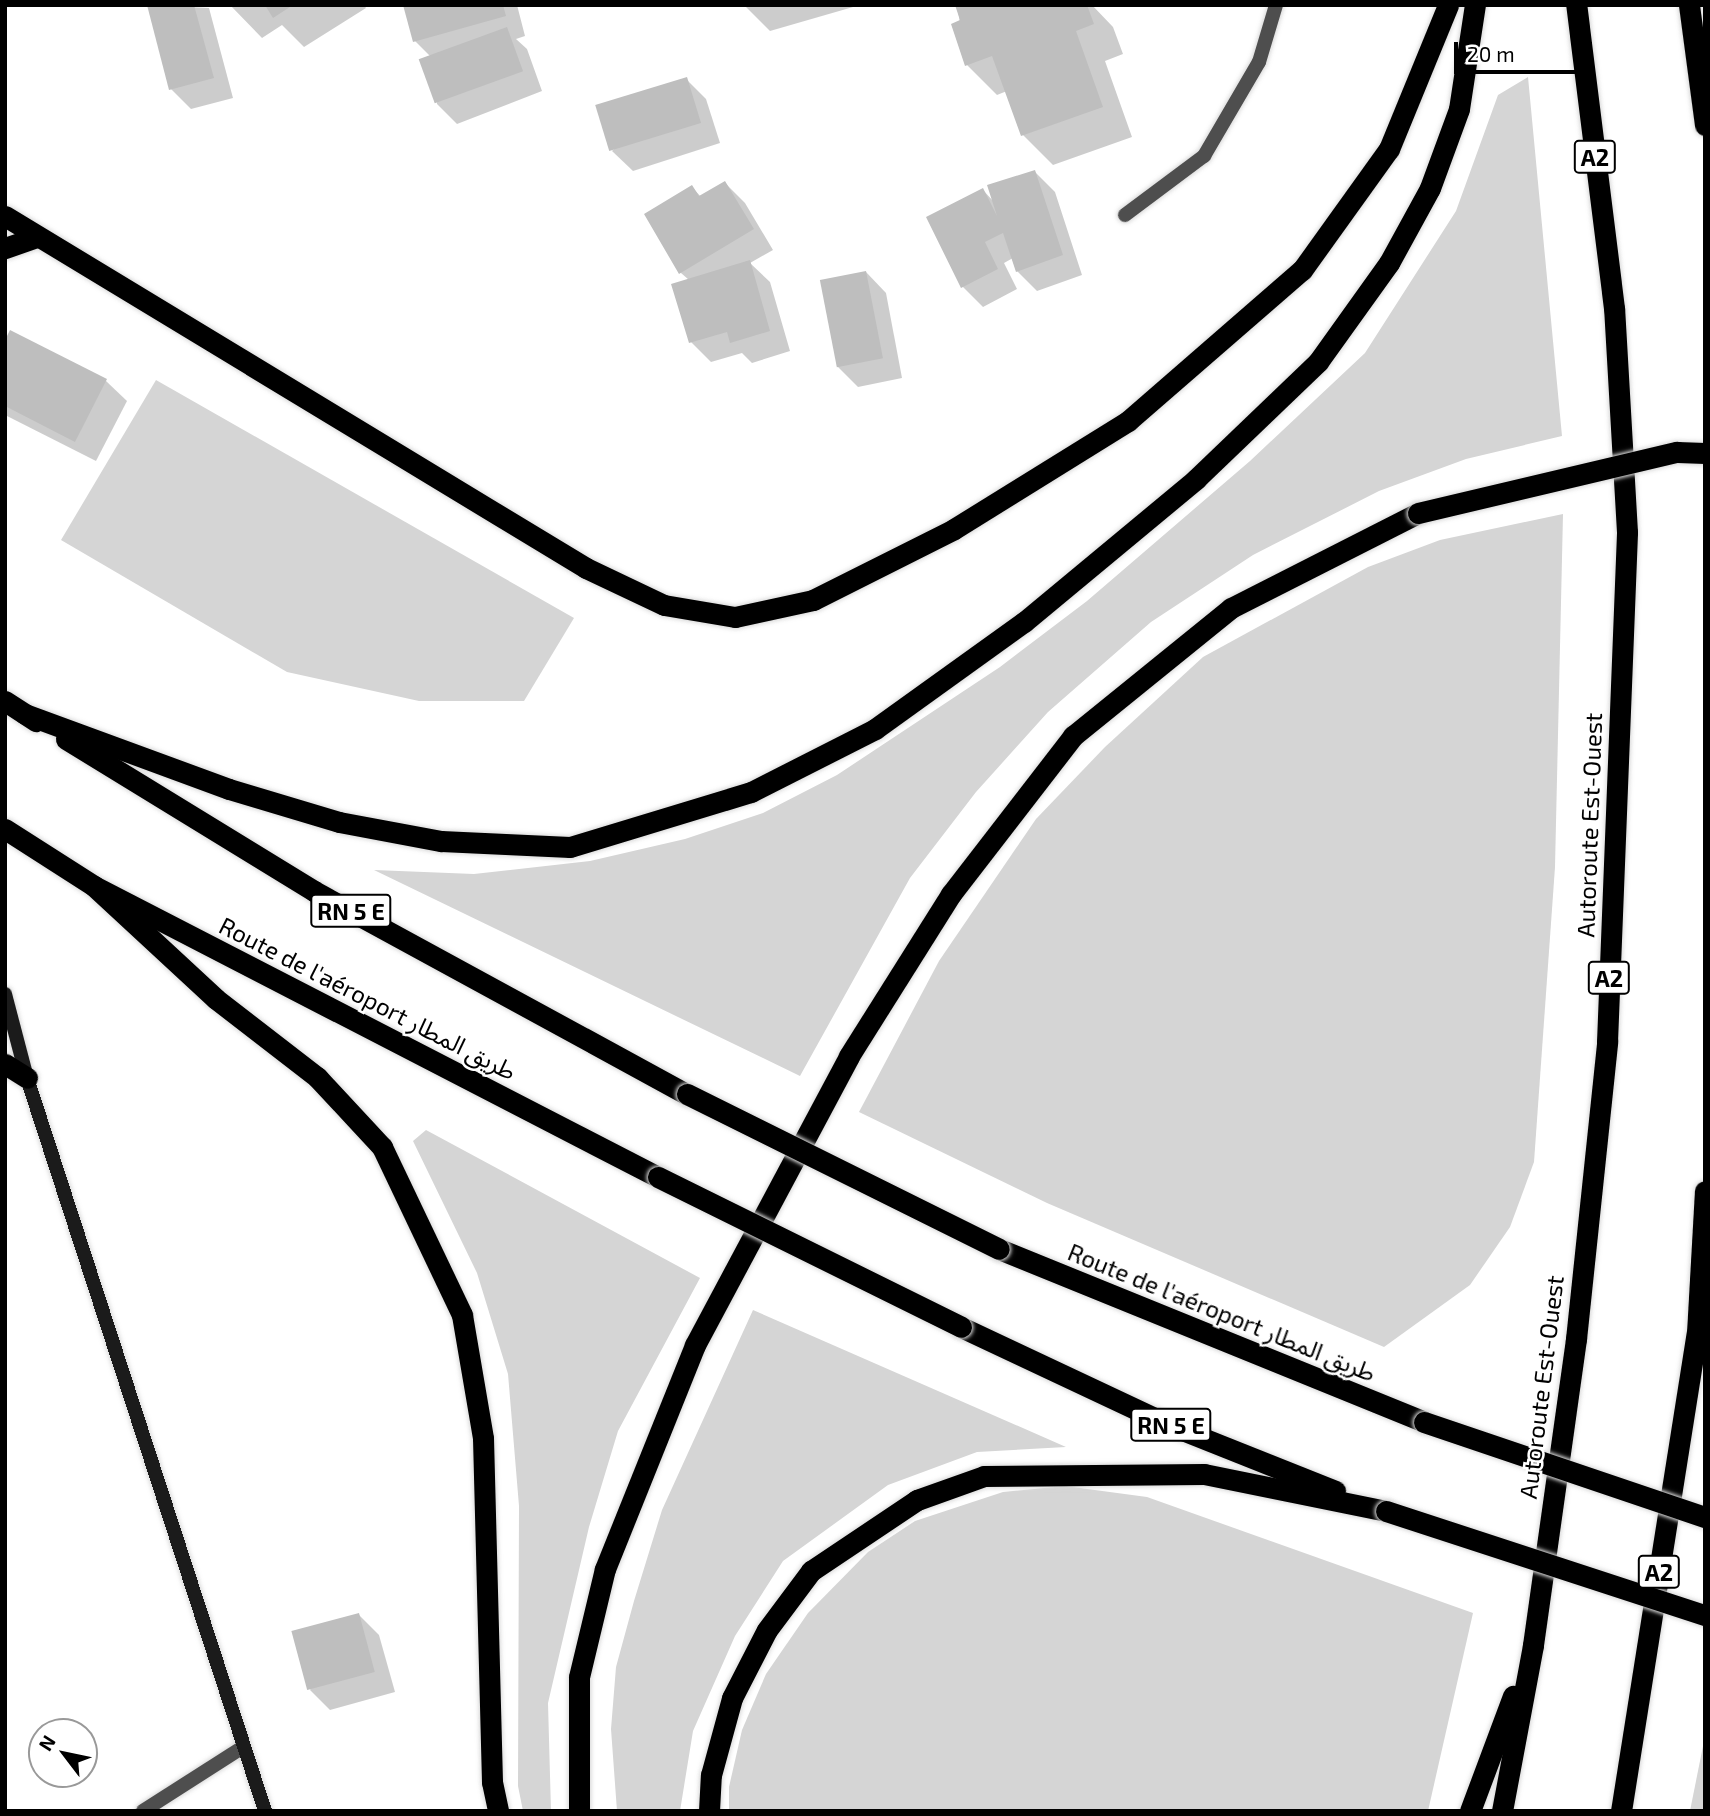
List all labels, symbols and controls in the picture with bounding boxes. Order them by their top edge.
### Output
scale bar [1458,28,1596,72]
text: 20 m [1467,41,1515,66]
road number: A2 [1572,138,1618,176]
street label: Autoroute Est-Ouest [1571,712,1607,938]
road number: RN 5 E [309,891,393,930]
street label: Route de l'aéroport طريق المطار [215,910,521,1086]
road number: A2 [1586,959,1632,998]
street label: Route de l'aéroport طريق المطار [1064,1237,1380,1387]
street label: Autoroute Est-Ouest [1513,1274,1569,1500]
road number: RN 5 E [1129,1406,1213,1444]
road number: A2 [1636,1553,1682,1592]
north arrow [28,1718,98,1788]
text: N [33,1731,60,1755]

